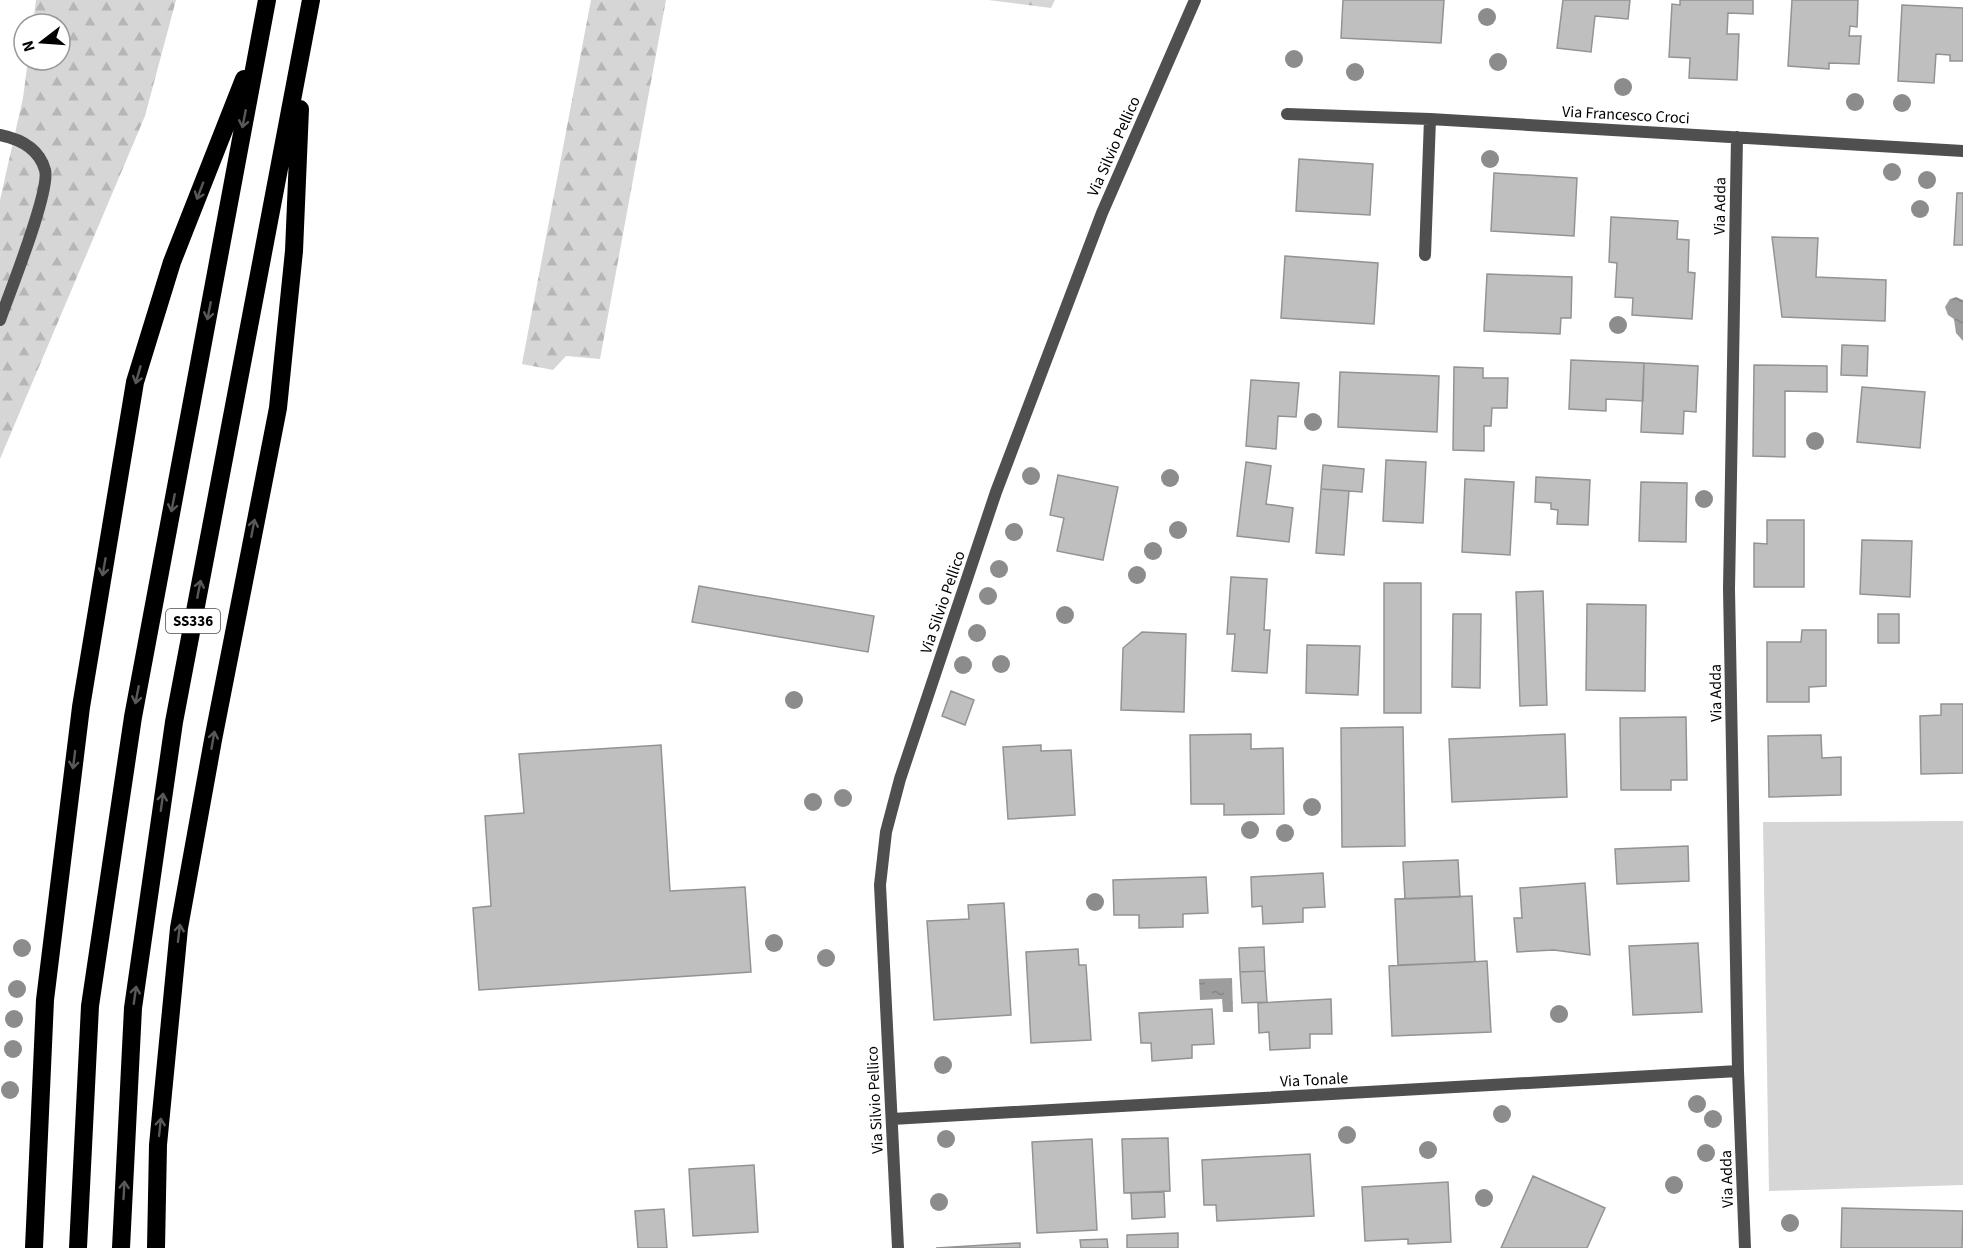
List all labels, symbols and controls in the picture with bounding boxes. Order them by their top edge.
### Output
north arrow [12,12,72,72]
text: N [17,38,41,54]
street label: Via Silvio Pellico [1082,93,1146,200]
street label: Via Francesco Croci [1562,101,1690,129]
one-way arrow [239,109,250,129]
street label: Via Adda [1708,177,1732,235]
one-way arrow [194,181,205,199]
one-way arrow [203,301,214,320]
one-way arrow [132,365,143,384]
one-way arrow [167,493,178,512]
one-way arrow [248,519,259,539]
street label: Via Silvio Pellico [915,548,971,657]
one-way arrow [99,557,110,577]
one-way arrow [194,580,205,599]
road number: SS336 [166,609,220,633]
street label: Via Adda [1704,664,1728,722]
one-way arrow [131,684,142,704]
one-way arrow [207,731,218,751]
one-way arrow [69,749,80,769]
one-way arrow [157,792,168,812]
one-way arrow [174,923,185,943]
one-way arrow [129,986,140,1005]
street label: Via Silvio Pellico [861,1046,889,1154]
street label: Via Tonale [1279,1067,1349,1093]
one-way arrow [155,1117,166,1137]
street label: Via Adda [1715,1150,1739,1208]
one-way arrow [118,1180,129,1200]

